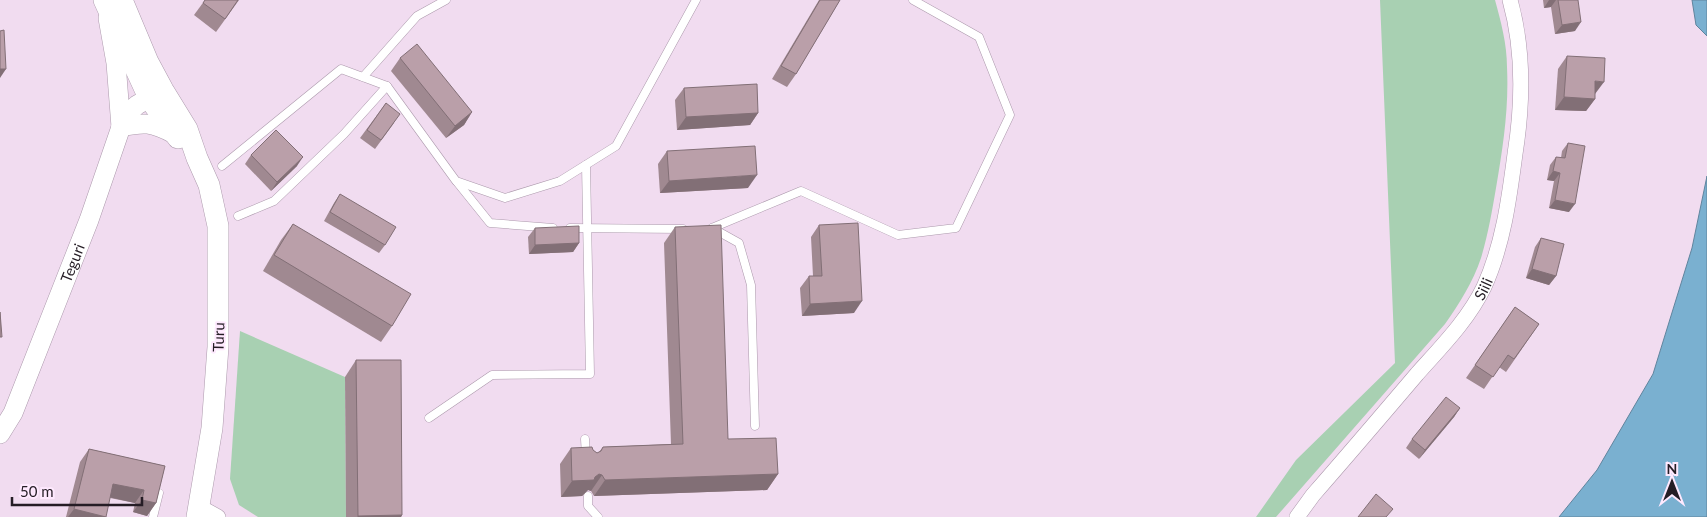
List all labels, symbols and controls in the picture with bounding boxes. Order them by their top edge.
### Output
street label: Teguri [56,241,88,285]
street label: Siili [1470,275,1496,303]
street label: Turu [208,322,228,352]
north arrow [1647,457,1697,507]
text: N [1667,460,1677,477]
scale bar [12,474,142,506]
text: 50 m [20,482,54,500]

